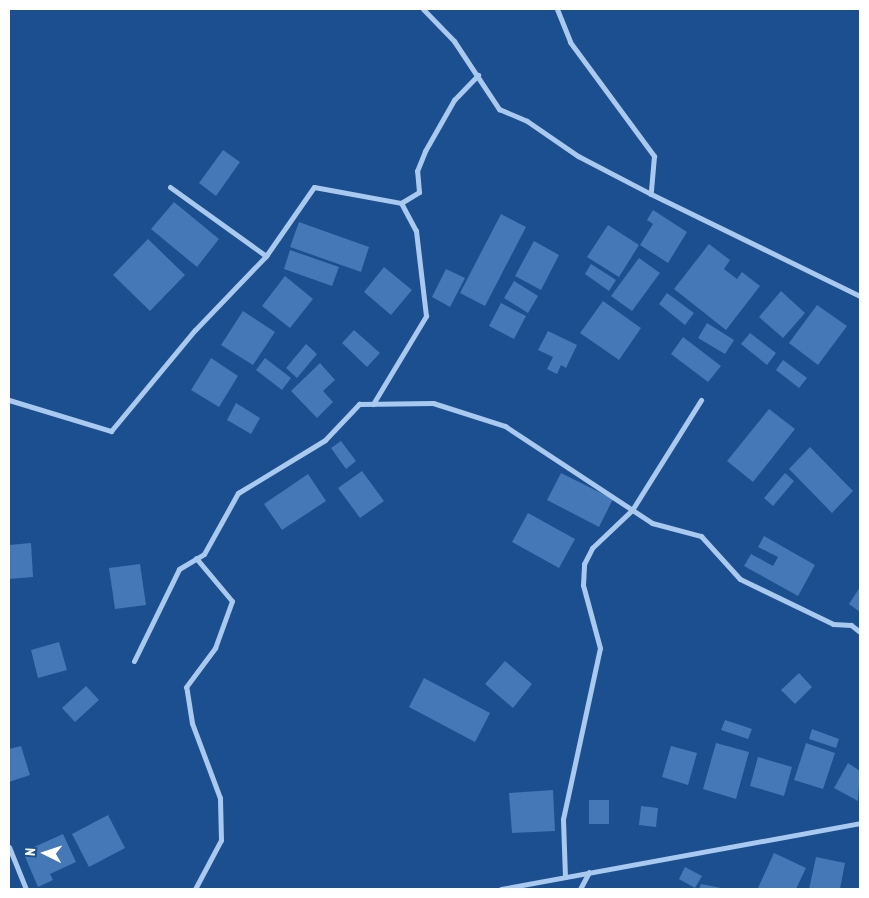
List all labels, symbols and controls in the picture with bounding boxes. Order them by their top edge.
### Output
north arrow [20,828,70,878]
text: N [21,848,39,856]

